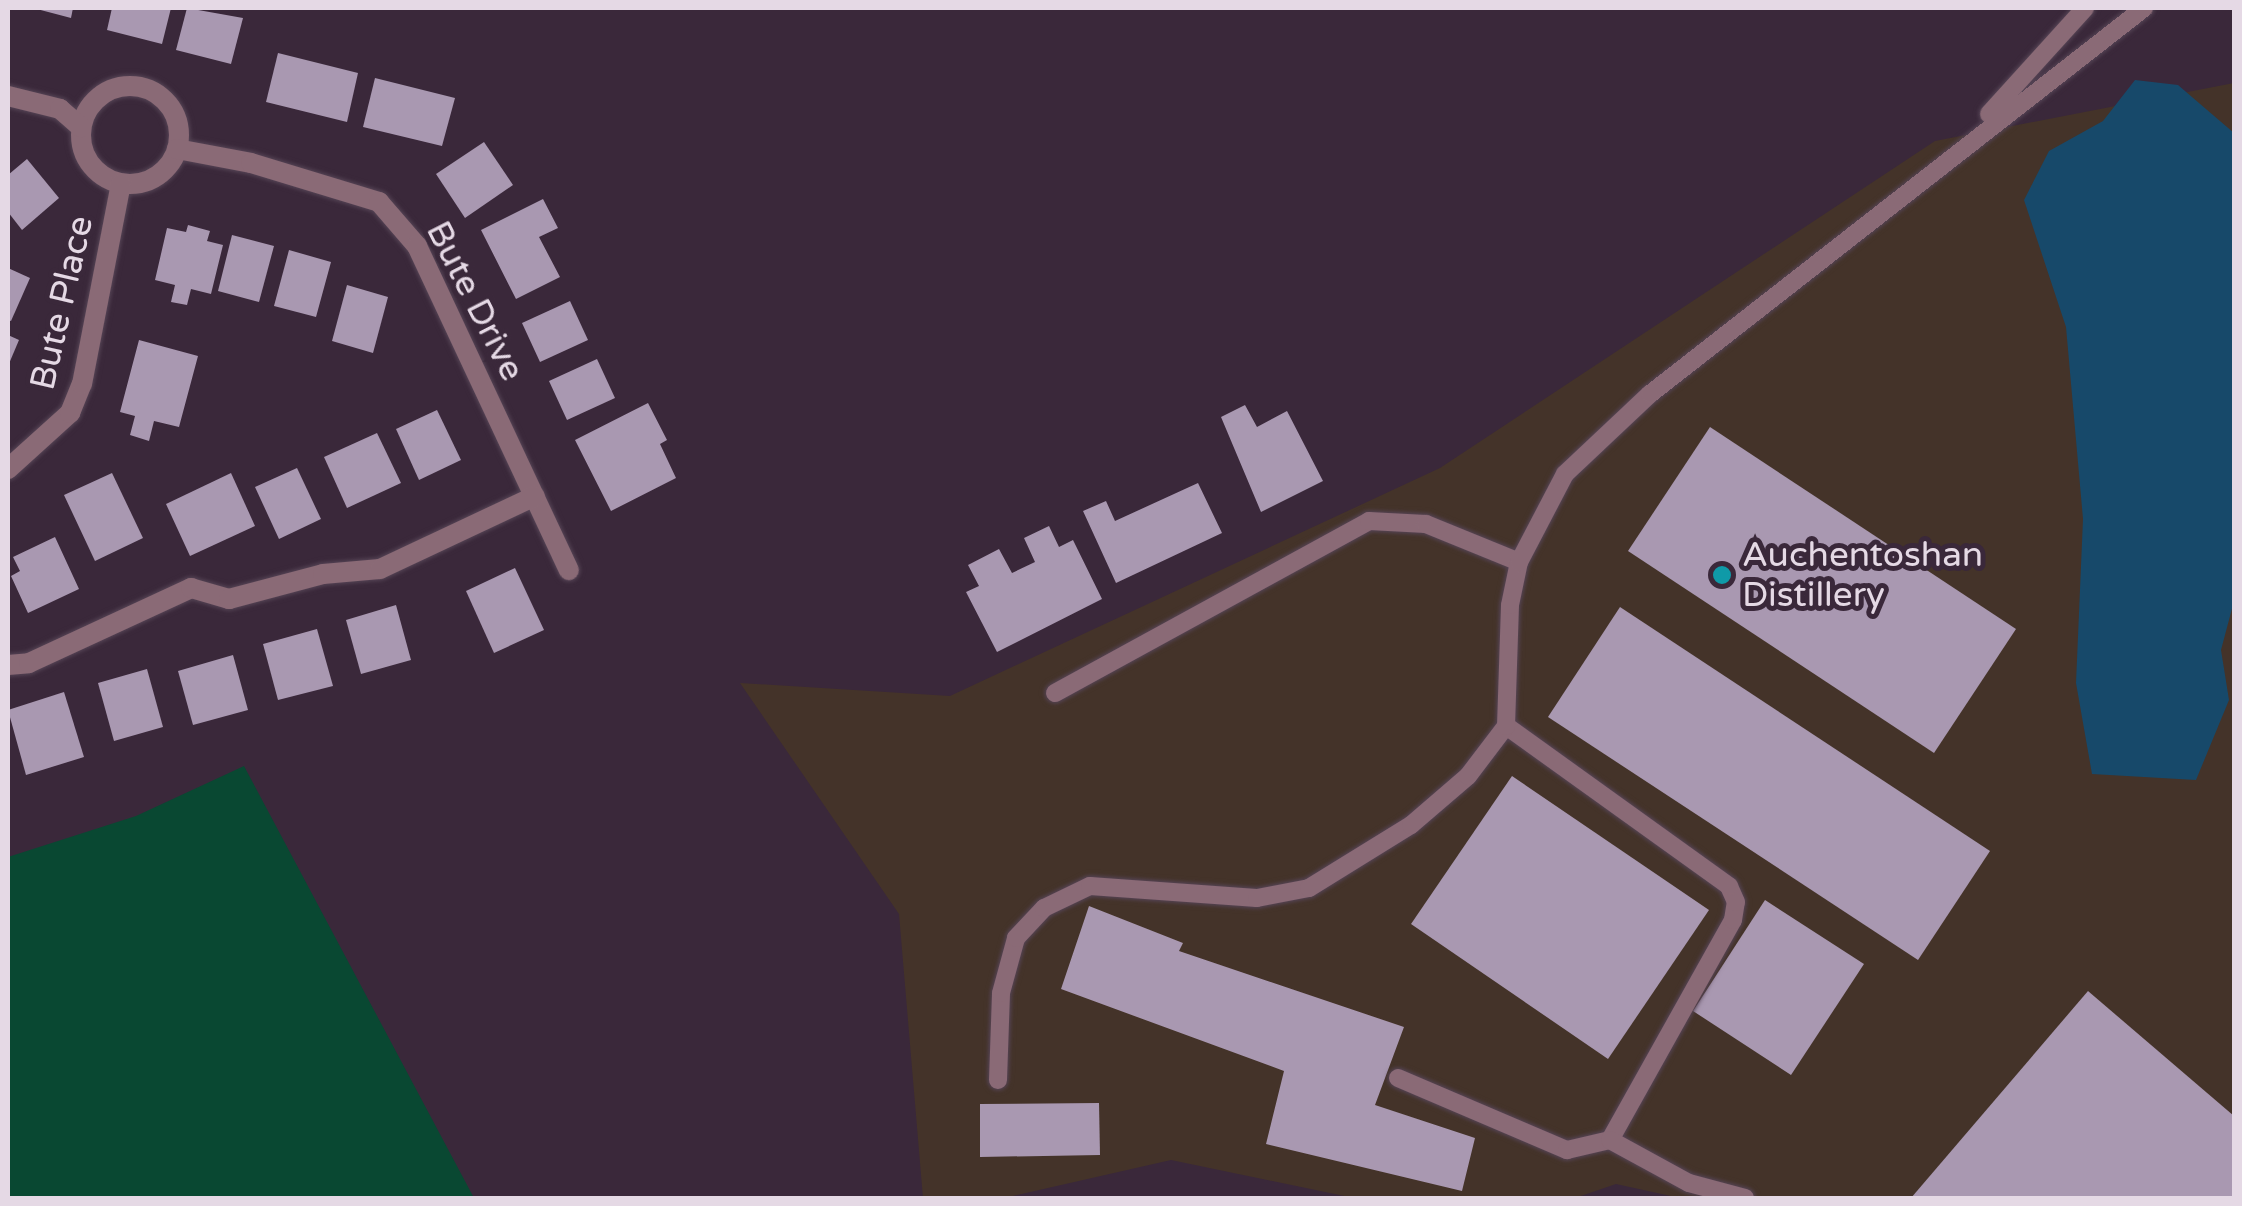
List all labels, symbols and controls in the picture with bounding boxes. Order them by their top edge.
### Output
street label: Bute Place [22,212,102,394]
street label: Bute Drive [417,214,533,388]
place label: Auchentoshan Distillery [1742,534,1983,616]
marker: Auchentoshan Distillery [1711,564,1733,586]

